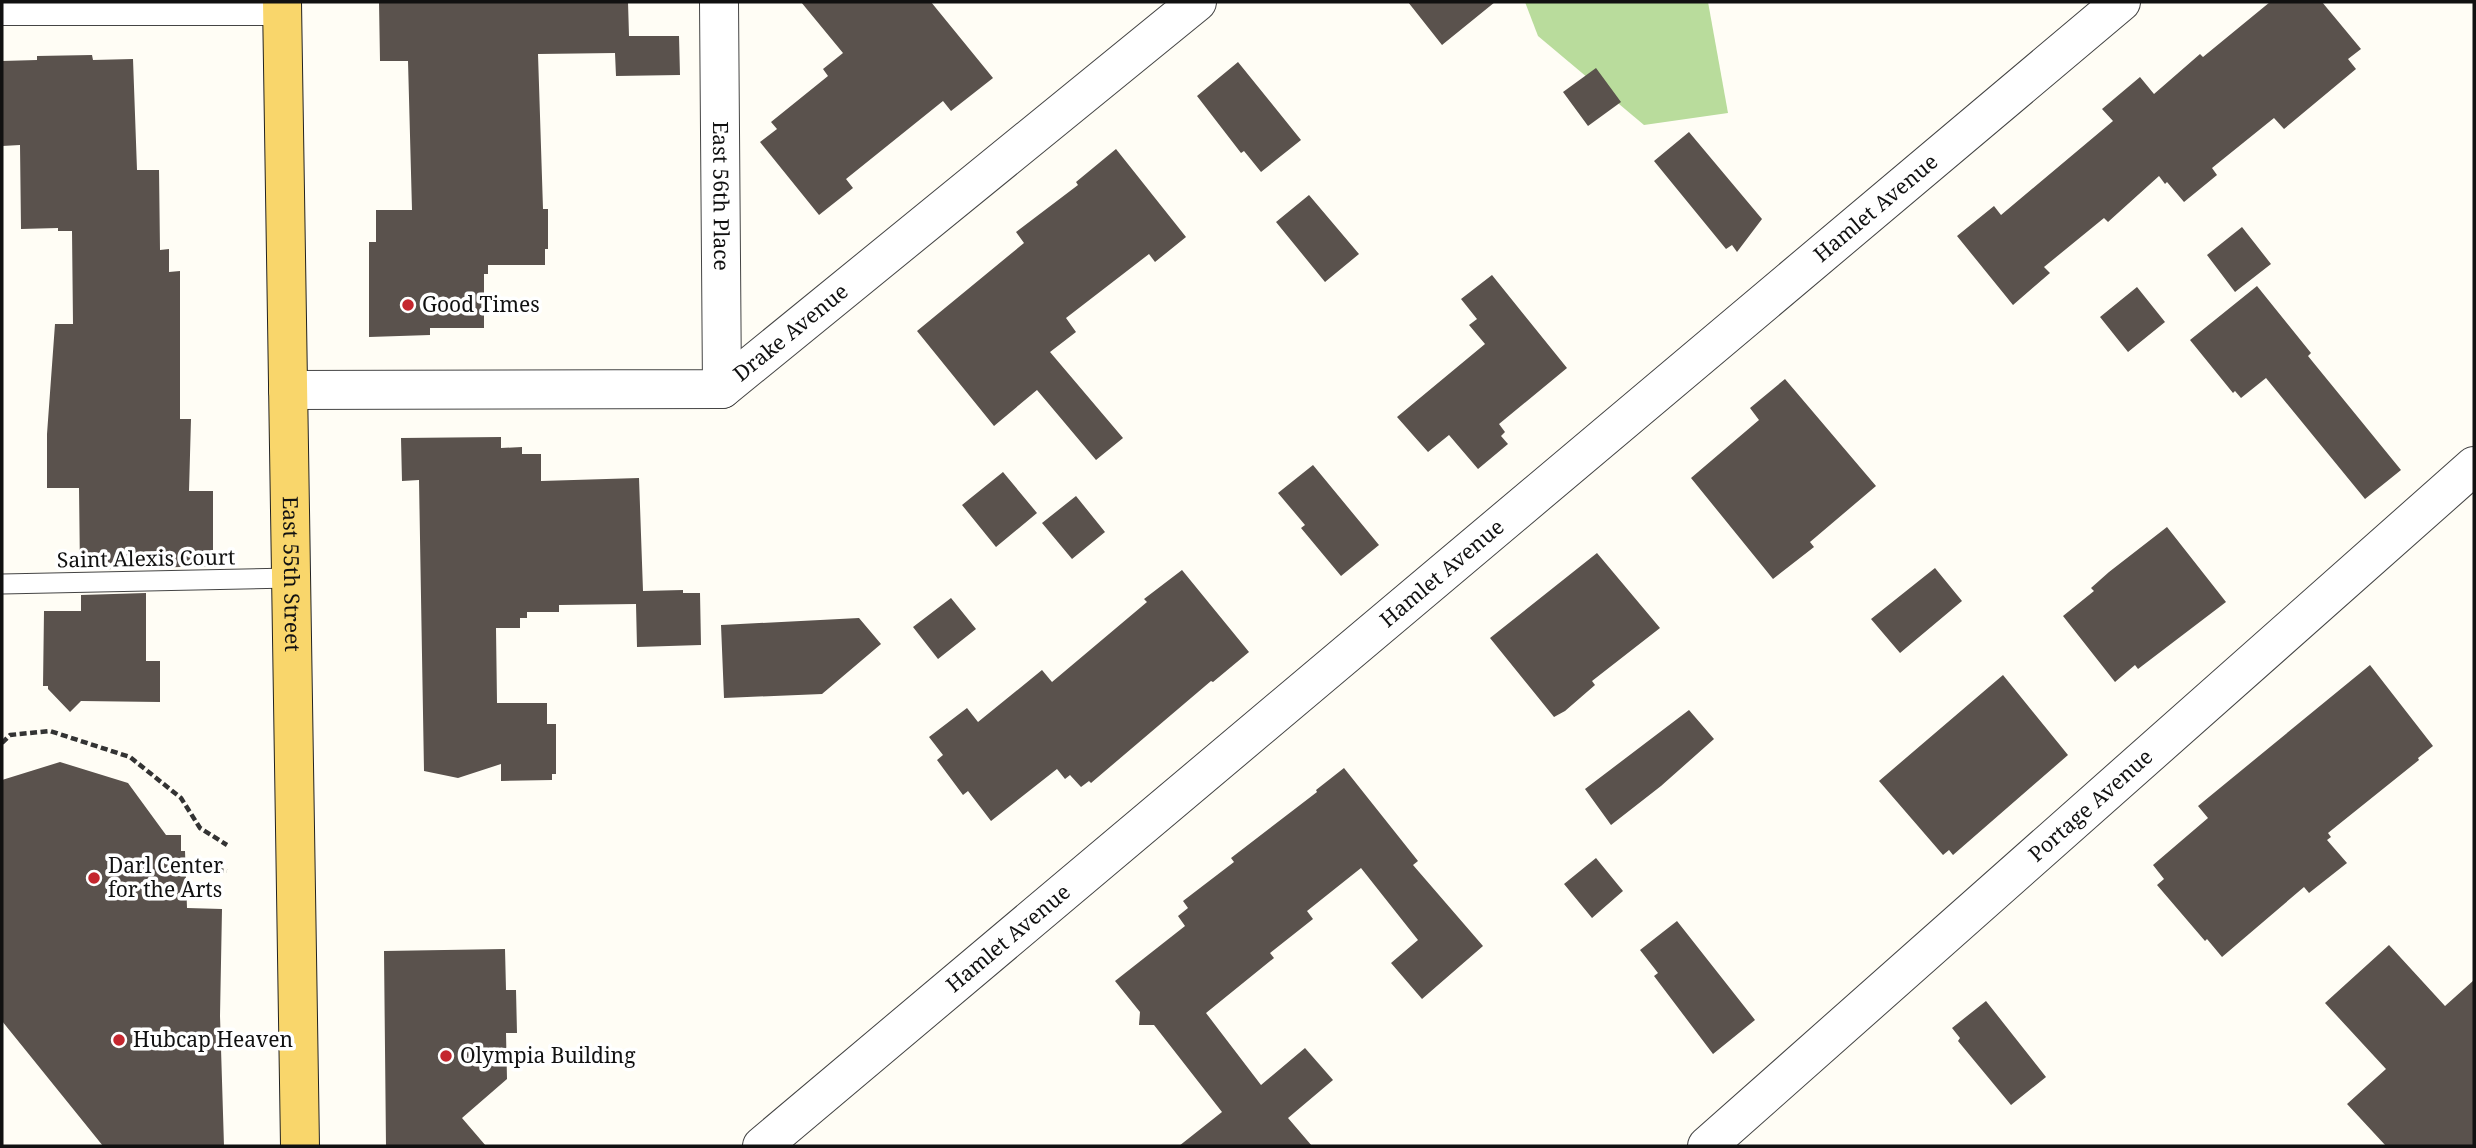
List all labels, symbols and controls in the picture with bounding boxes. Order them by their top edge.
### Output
street label: East 56th Place [707,121,736,271]
street label: Hamlet Avenue [1807,147,1943,268]
street label: Drake Avenue [727,277,854,387]
place label: Good Times [422,290,540,318]
marker: Good Times [400,297,416,313]
street label: East 55th Street [277,496,307,652]
street label: Hamlet Avenue [1374,512,1509,633]
street label: Saint Alexis Court [57,542,235,574]
street label: Portage Avenue [2022,742,2158,868]
place label: Darl Center for the Arts [108,851,223,903]
marker: Darl Center for the Arts [86,870,102,886]
street label: Hamlet Avenue [940,878,1076,998]
place label: Hubcap Heaven [133,1025,293,1053]
marker: Hubcap Heaven [111,1032,127,1048]
place label: Olympia Building [460,1041,636,1069]
marker: Olympia Building [438,1048,454,1064]

